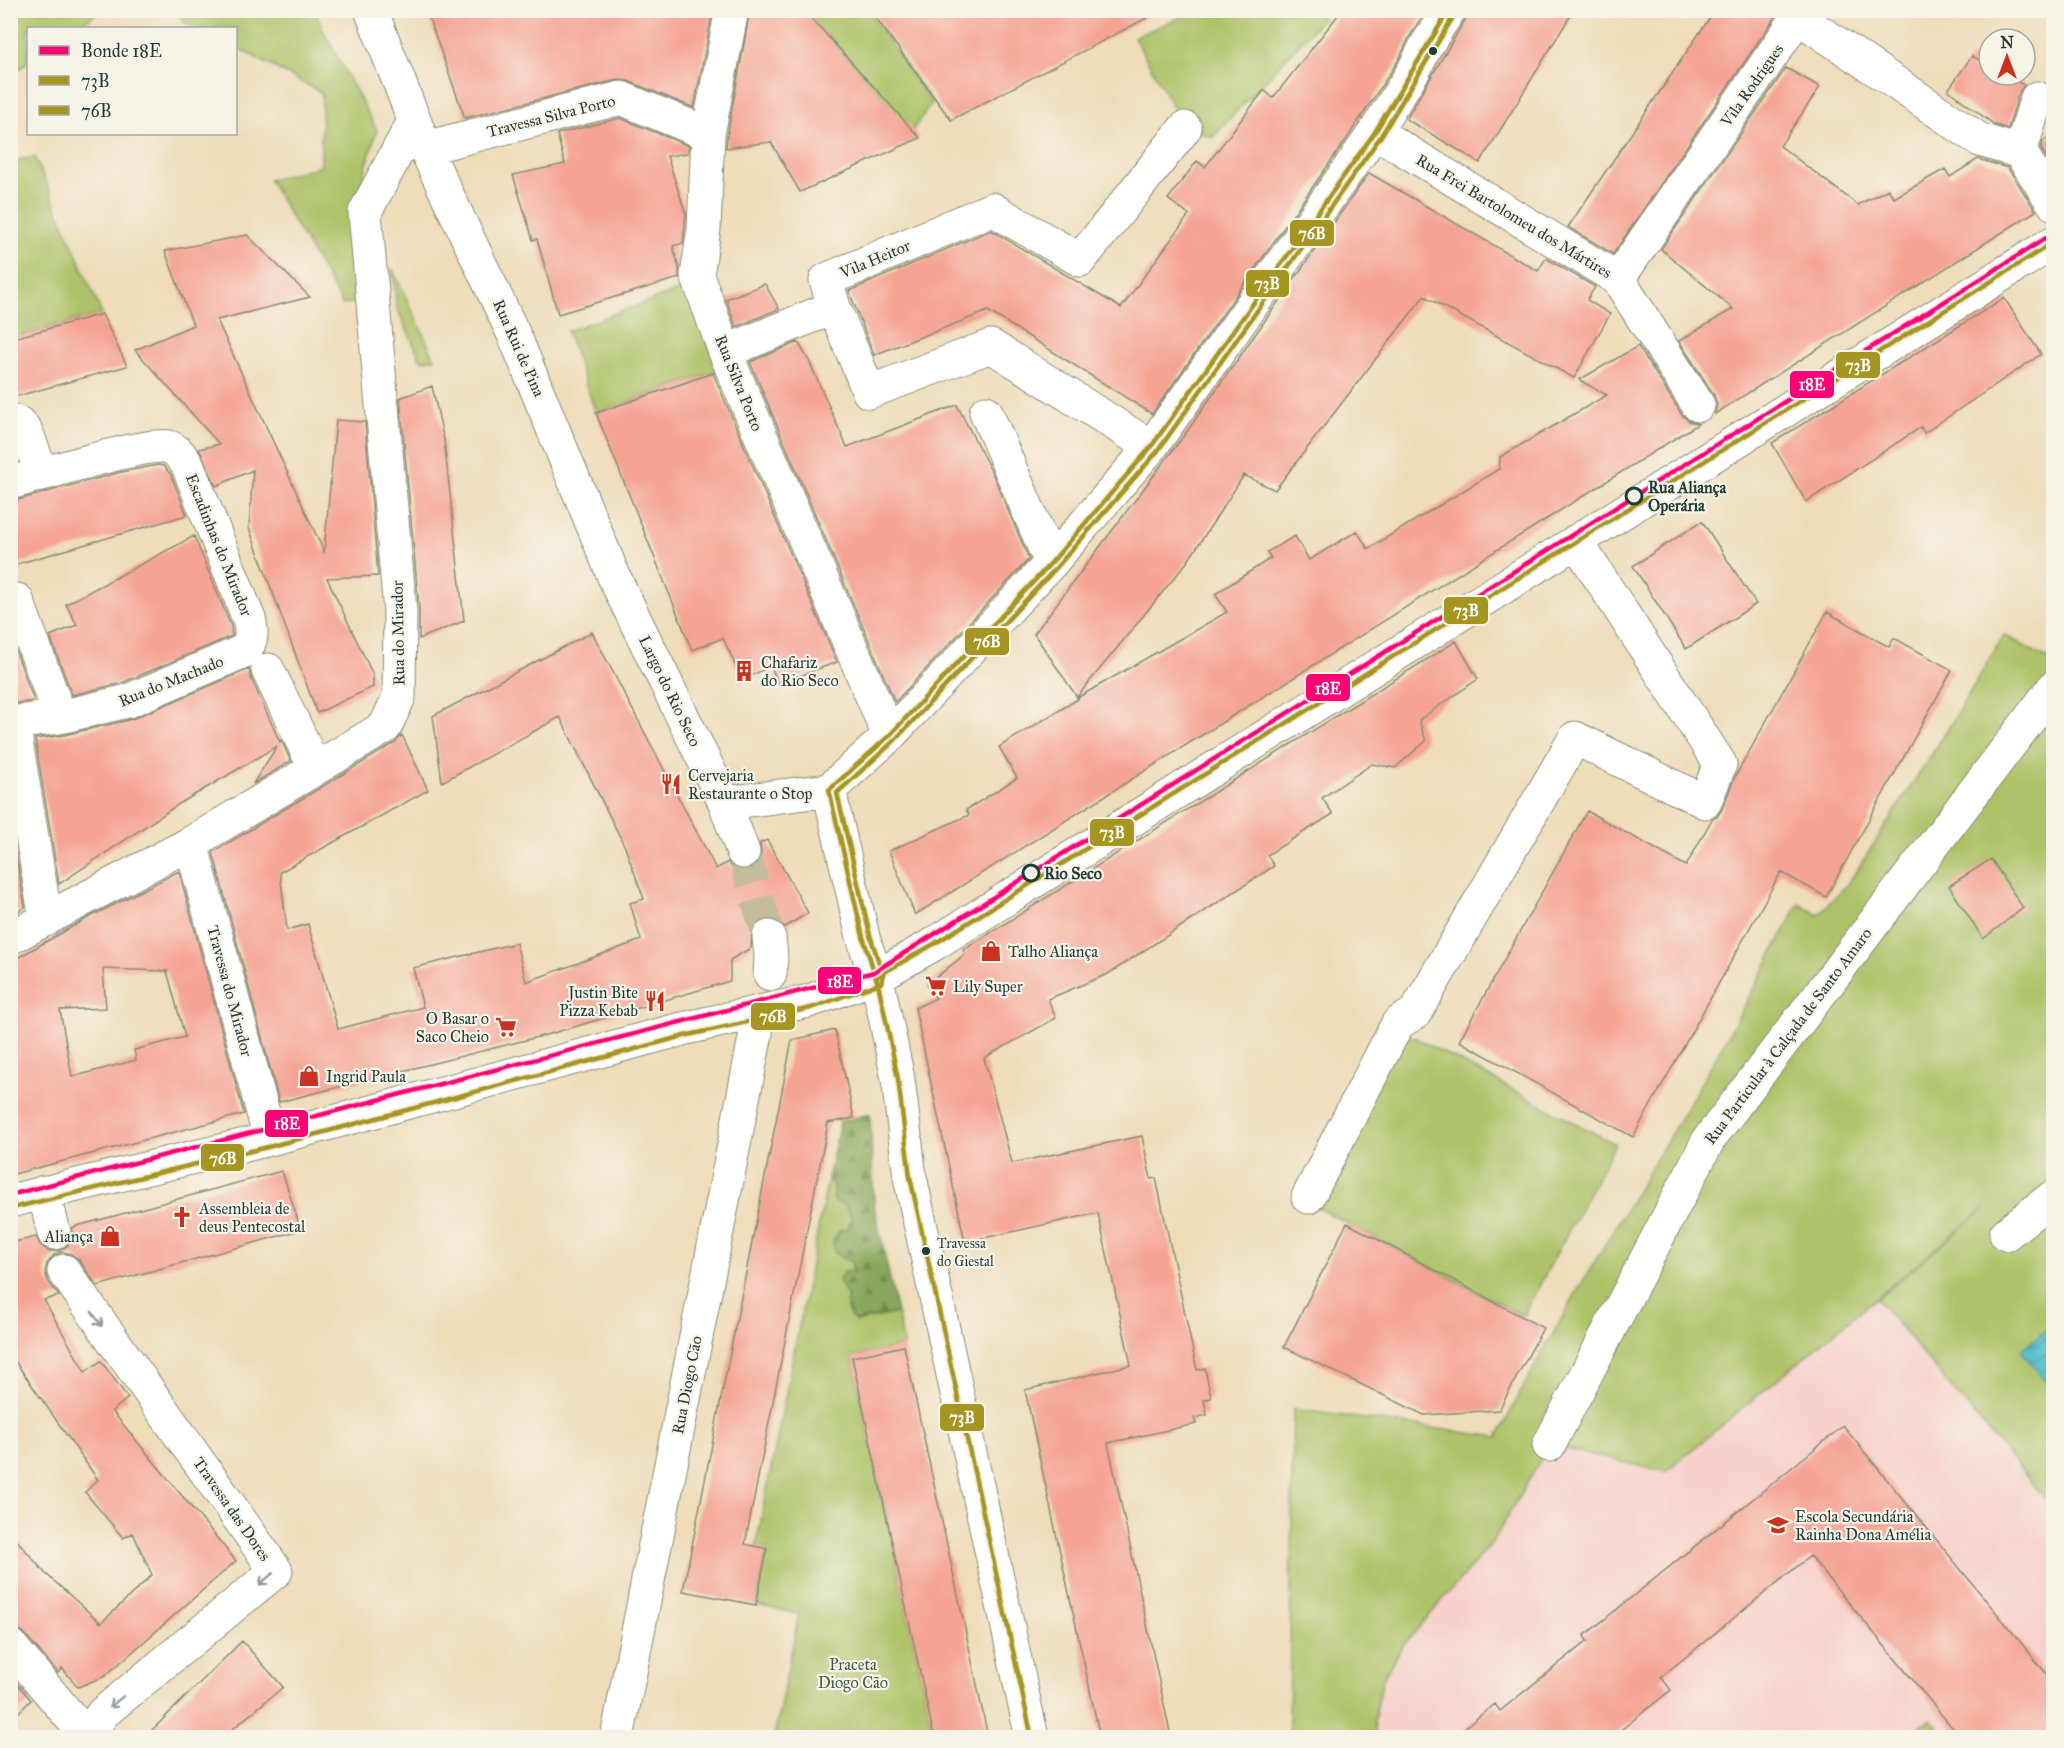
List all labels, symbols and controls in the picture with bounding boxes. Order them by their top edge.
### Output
legend [27,27,237,135]
north arrow [1977,27,2037,87]
text: N [2000,33,2014,52]
text: Bonde 18E [81,40,162,62]
street label: Vila Rodrigues [1716,40,1788,131]
unlabelled marker [1427,45,1439,57]
text: 73B [81,70,110,92]
street label: Travessa Silva Porto [485,91,617,141]
text: 76B [81,100,112,122]
street label: Rua Frei Bartolomeu dos Mártires [1413,150,1615,282]
line badge: 76B [1289,219,1335,247]
text: 76B [1298,224,1326,243]
street label: Vila Heitor [836,236,913,283]
line badge: 73B [1245,269,1290,298]
text: 73B [1254,274,1280,294]
street label: Rua Rui de Pina [489,296,549,400]
street label: Rua Silva Porto [711,332,767,434]
line badge: 73B [1835,351,1881,379]
text: 73B [1845,356,1871,376]
line badge: 18E [1789,370,1835,399]
text: 18E [1799,375,1826,394]
street label: Escadinhas do Mirador [182,471,256,619]
place label: Rua Aliança Operária [1648,478,1728,516]
marker: Rua Aliança Operária [1625,487,1643,505]
street label: Rua do Mirador [388,580,408,686]
line badge: 73B [1443,596,1489,625]
text: 73B [1453,601,1479,621]
line badge: 76B [964,627,1010,656]
street label: Largo do Rio Seco [634,632,705,750]
text: 76B [973,632,1001,651]
street label: Rua do Machado [116,651,226,711]
place label: Chafariz do Rio Seco [761,653,839,690]
building icon: Chafariz do Rio Seco [732,659,756,683]
line badge: 18E [1305,673,1351,702]
text: 18E [1315,679,1342,698]
place label: Cervejaria Restaurante o Stop [688,766,812,803]
restaurant icon: Cervejaria Restaurante o Stop [659,772,683,796]
line badge: 73B [1089,818,1135,847]
text: 73B [1099,823,1125,843]
marker: Rio Seco [1022,864,1040,882]
place label: Rio Seco [1044,864,1102,883]
street label: Travessa do Mirador [203,923,257,1059]
street label: Rua Particular à Calçada de Santo Amaro [1700,924,1876,1148]
shop icon: Talho Aliança [979,939,1003,963]
place label: Talho Aliança [1008,942,1098,961]
line badge: 18E [817,966,862,995]
text: 18E [827,972,854,991]
supermarket icon: Lily Super [924,974,948,998]
place label: Lily Super [953,977,1023,996]
place label: Justin Bite Pizza Kebab [559,983,638,1020]
restaurant icon: Justin Bite Pizza Kebab [643,989,667,1013]
line badge: 76B [750,1002,796,1031]
text: 76B [759,1007,787,1026]
place label: O Basar o Saco Cheio [416,1009,489,1046]
supermarket icon: O Basar o Saco Cheio [494,1015,518,1039]
shop icon: Ingrid Paula [297,1064,321,1088]
place label: Ingrid Paula [326,1067,406,1087]
line badge: 18E [264,1109,309,1138]
text: 18E [274,1114,301,1133]
line badge: 76B [200,1143,245,1172]
text: 76B [209,1149,237,1168]
place label: Assembleia de deus Pentecostal [198,1199,306,1236]
church icon: Assembleia de deus Pentecostal [170,1205,194,1229]
shop icon: Aliança [98,1224,122,1248]
place label: Aliança [44,1227,93,1246]
place label: Travessa do Giestal [937,1235,994,1270]
marker: Travessa do Giestal [920,1245,932,1257]
one-way arrow [91,1310,103,1326]
street label: Rua Diogo Cão [668,1334,707,1436]
line badge: 73B [939,1403,985,1432]
text: 73B [949,1408,975,1428]
street label: Travessa das Dores [189,1453,275,1565]
place label: Escola Secundária Rainha Dona Amélia [1795,1507,1931,1544]
school or university icon: Escola Secundária Rainha Dona Amélia [1766,1513,1790,1537]
one-way arrow [258,1572,274,1585]
park label: Praceta Diogo Cão [818,1655,888,1693]
one-way arrow [108,1696,124,1709]

